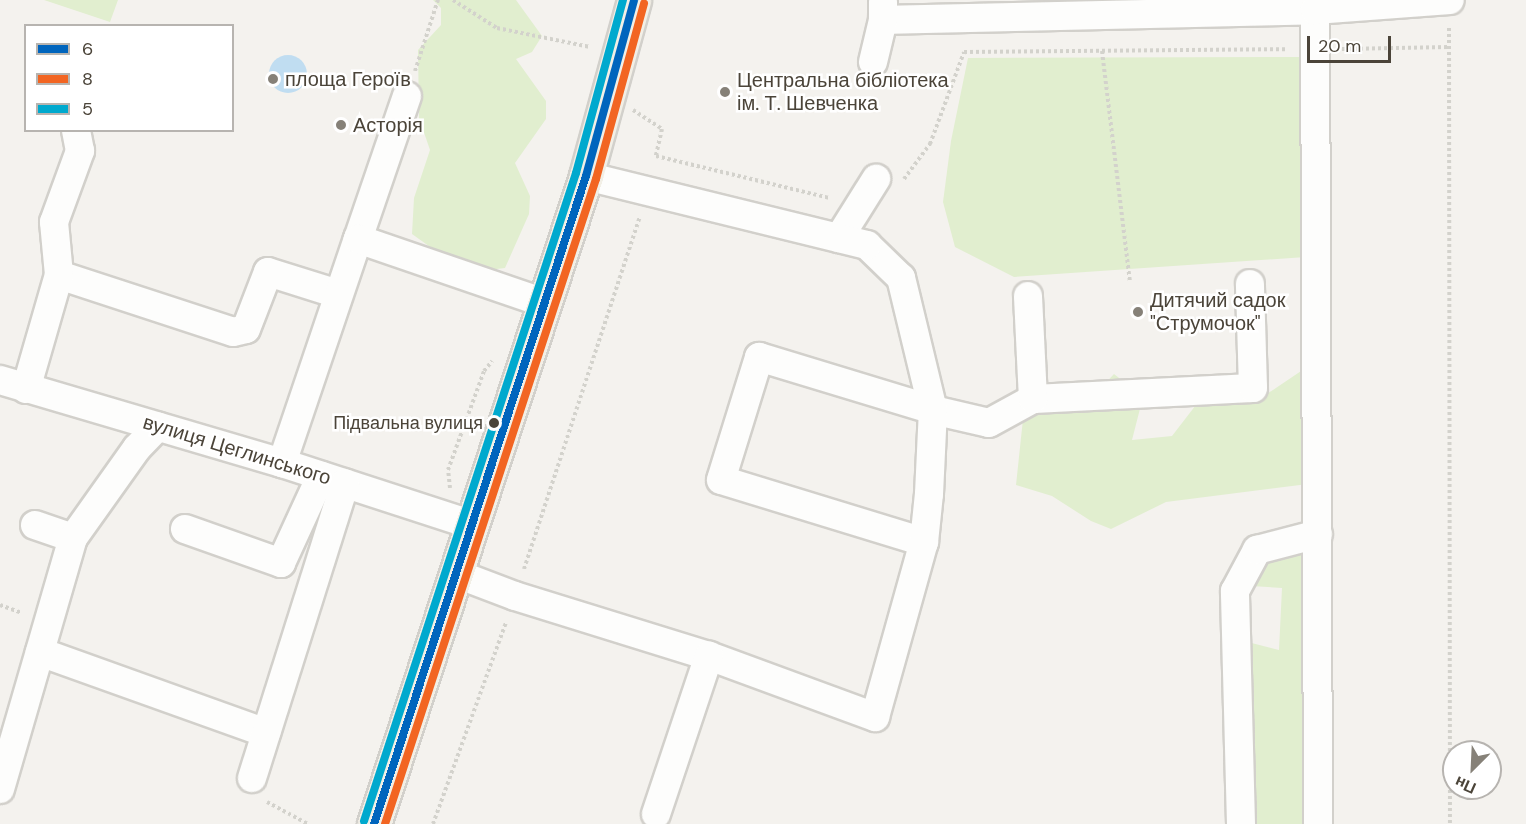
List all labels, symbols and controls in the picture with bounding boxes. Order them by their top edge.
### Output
legend [24,24,234,132]
scale bar [1310,24,1394,62]
text: 20 m [1318,34,1361,58]
text: 6 [82,37,93,61]
text: 8 [82,67,93,91]
place label: площа Героїв [285,67,411,91]
place label: Центральна бібліотека ім. Т. Шевченка [737,68,949,115]
marker: площа Героїв [266,72,280,86]
marker: Центральна бібліотека ім. Т. Шевченка [718,85,732,99]
text: 5 [82,97,93,121]
place label: Асторія [353,113,423,137]
marker: Асторія [334,118,348,132]
place label: Дитячий садок "Струмочок" [1150,288,1285,335]
marker: Дитячий садок "Струмочок" [1131,305,1145,319]
street label: вулиця Цеглинського [140,410,334,490]
place label: Підвальна вулиця [333,412,483,434]
marker: Підвальна вулиця [488,417,500,429]
north arrow [1442,740,1502,800]
text: Пн [1451,771,1479,799]

